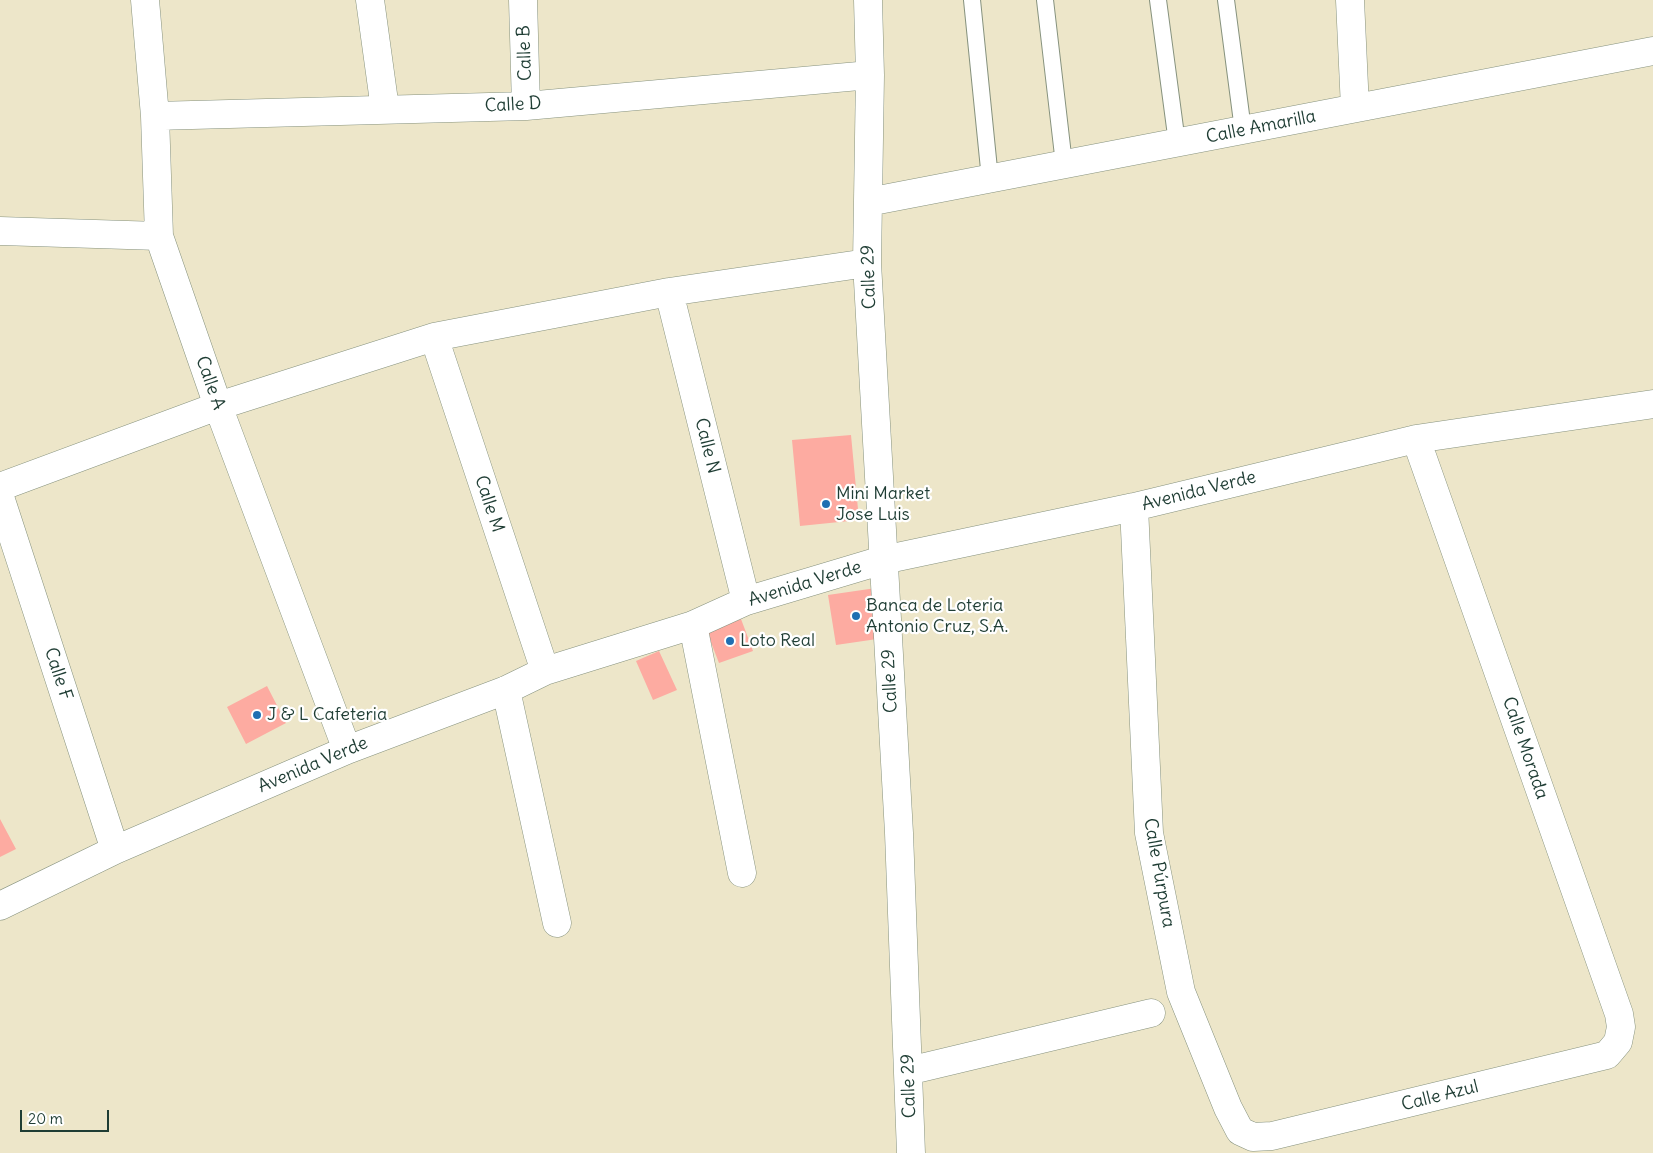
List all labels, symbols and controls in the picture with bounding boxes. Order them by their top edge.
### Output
street label: Calle B [513,25,537,81]
street label: Calle D [484,93,542,117]
street label: Calle Amarilla [1204,106,1318,148]
street label: Calle 29 [857,245,881,309]
street label: Calle A [191,353,229,413]
street label: Calle N [690,416,724,476]
street label: Avenida Verde [1140,466,1258,516]
street label: Calle M [470,473,508,535]
place label: Mini Market Jose Luis [836,483,930,526]
marker: Mini Market Jose Luis [820,498,832,510]
street label: Avenida Verde [746,557,864,611]
place label: Banca de Loteria Antonio Cruz, S.A. [866,595,1008,638]
marker: Banca de Loteria Antonio Cruz, S.A. [850,610,862,622]
place label: Loto Real [740,630,815,652]
marker: Loto Real [724,635,736,647]
street label: Calle F [39,645,77,703]
street label: Calle 29 [878,648,902,714]
street label: Calle Morada [1497,694,1553,802]
place label: J & L Cafeteria [267,704,387,726]
marker: J & L Cafeteria [251,709,263,721]
street label: Avenida Verde [255,732,371,798]
street label: Calle Púrpura [1139,817,1179,929]
street label: Calle 29 [897,1054,921,1118]
street label: Calle Azul [1399,1076,1481,1116]
scale bar [22,1100,111,1132]
text: 20 m [28,1109,63,1128]

